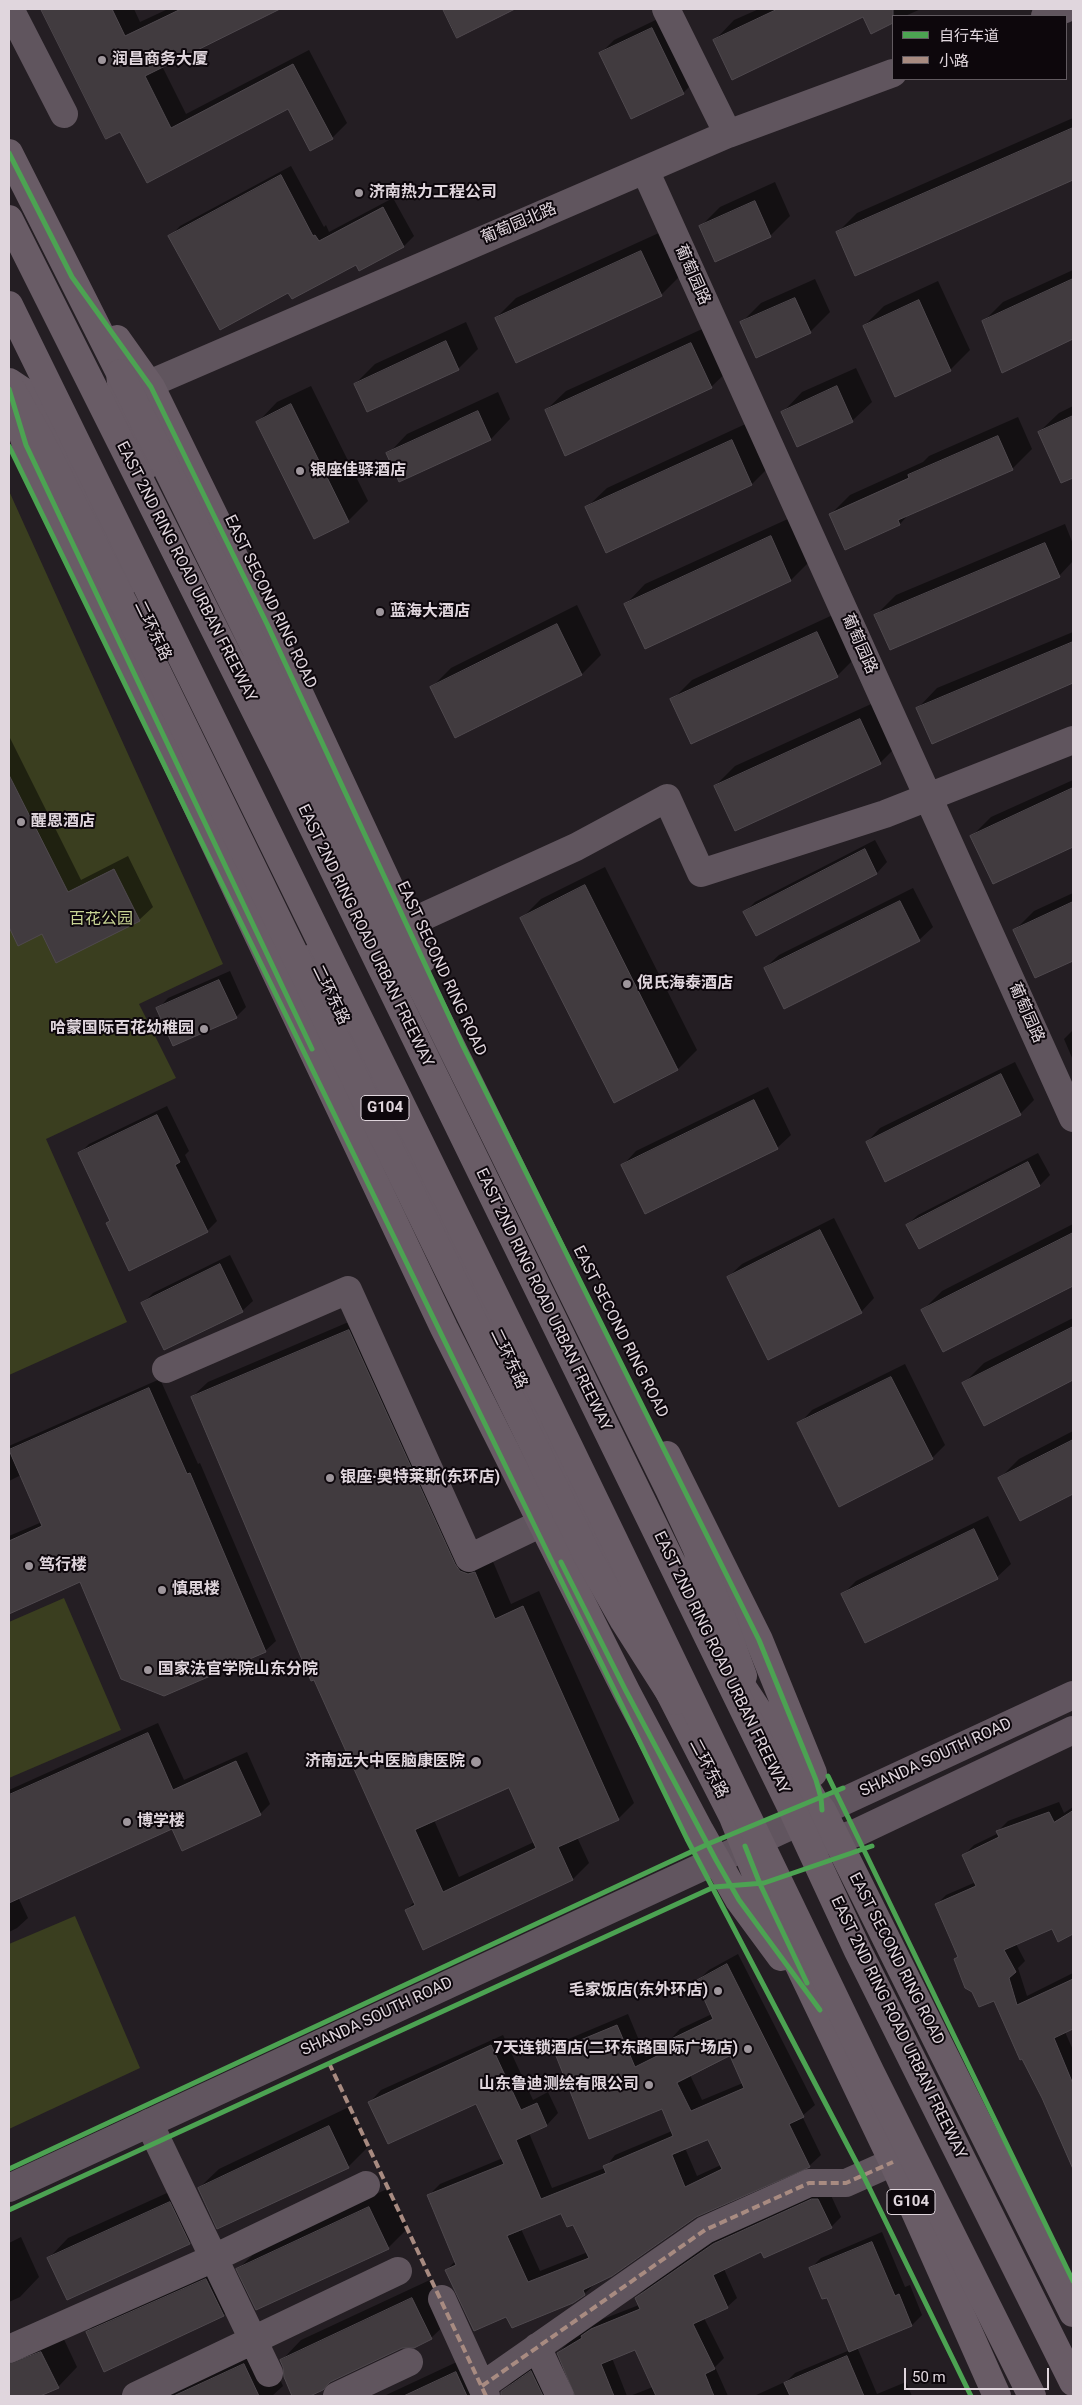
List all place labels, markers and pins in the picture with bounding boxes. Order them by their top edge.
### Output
place label: 润昌商务大厦 [112,50,208,70]
marker: 润昌商务大厦 [96,54,108,66]
place label: 济南热力工程公司 [369,183,497,203]
marker: 济南热力工程公司 [353,187,365,199]
place label: 银座佳驿酒店 [310,461,406,481]
marker: 银座佳驿酒店 [294,465,306,477]
place label: 蓝海大酒店 [390,602,470,622]
marker: 蓝海大酒店 [374,606,386,618]
place label: 醒恩酒店 [31,812,95,832]
marker: 醒恩酒店 [15,816,27,828]
place label: 倪氏海泰酒店 [637,974,733,994]
marker: 倪氏海泰酒店 [621,978,633,990]
place label: 哈蒙国际百花幼稚园 [50,1019,194,1039]
marker: 哈蒙国际百花幼稚园 [198,1023,210,1035]
place label: 银座·奥特莱斯(东环店) [340,1468,500,1488]
marker: 银座·奥特莱斯(东环店) [324,1472,336,1484]
place label: 笃行楼 [39,1556,87,1576]
marker: 笃行楼 [23,1560,35,1572]
place label: 慎思楼 [172,1580,220,1600]
marker: 慎思楼 [156,1584,168,1596]
place label: 国家法官学院山东分院 [158,1660,318,1680]
marker: 国家法官学院山东分院 [142,1664,154,1676]
place label: 济南远大中医脑康医院 [305,1752,465,1772]
marker: 济南远大中医脑康医院 [469,1755,483,1769]
place label: 博学楼 [137,1812,185,1832]
marker: 博学楼 [121,1816,133,1828]
place label: 毛家饭店(东外环店) [569,1981,708,2001]
marker: 毛家饭店(东外环店) [712,1985,724,1997]
place label: 7天连锁酒店(二环东路国际广场店) [494,2039,738,2059]
marker: 7天连锁酒店(二环东路国际广场店) [742,2043,754,2055]
place label: 山东鲁迪测绘有限公司 [479,2075,639,2095]
marker: 山东鲁迪测绘有限公司 [643,2079,655,2091]

